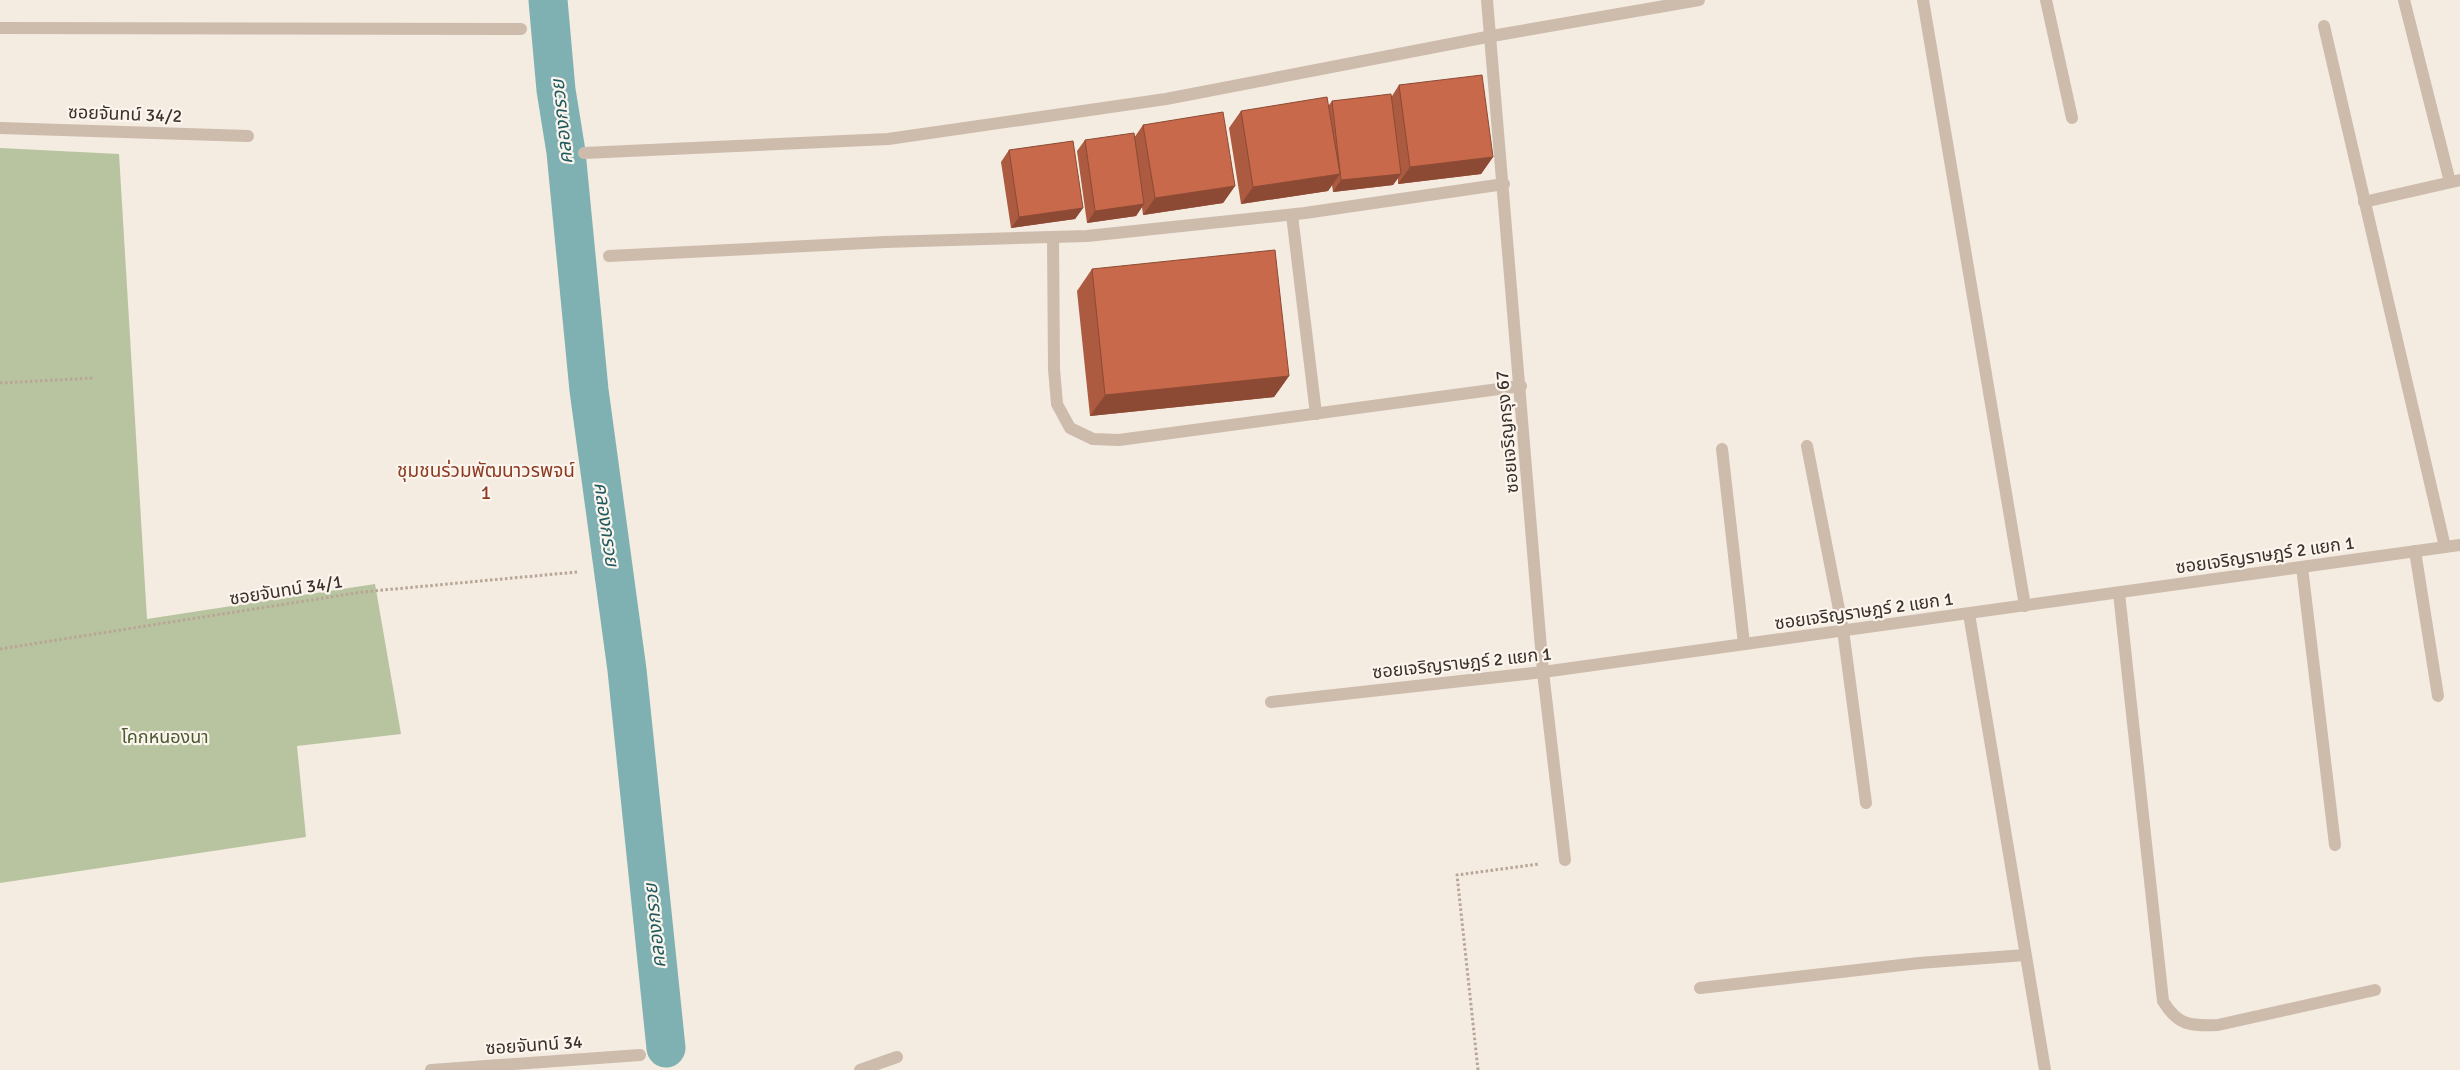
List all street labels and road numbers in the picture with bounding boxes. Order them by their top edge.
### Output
street label: ซอยจันทน์ 34/2 [67,101,183,127]
street label: ซอยเจริญกรุง 67 [1491,370,1523,494]
street label: ซอยเจริญราษฎร์ 2 แยก 1 [2174,532,2356,578]
street label: ซอยจันทน์ 34/1 [228,570,344,610]
street label: ซอยเจริญราษฎร์ 2 แยก 1 [1773,588,1955,634]
street label: ซอยเจริญราษฎร์ 2 แยก 1 [1371,643,1553,683]
street label: ซอยจันทน์ 34 [485,1031,583,1059]

